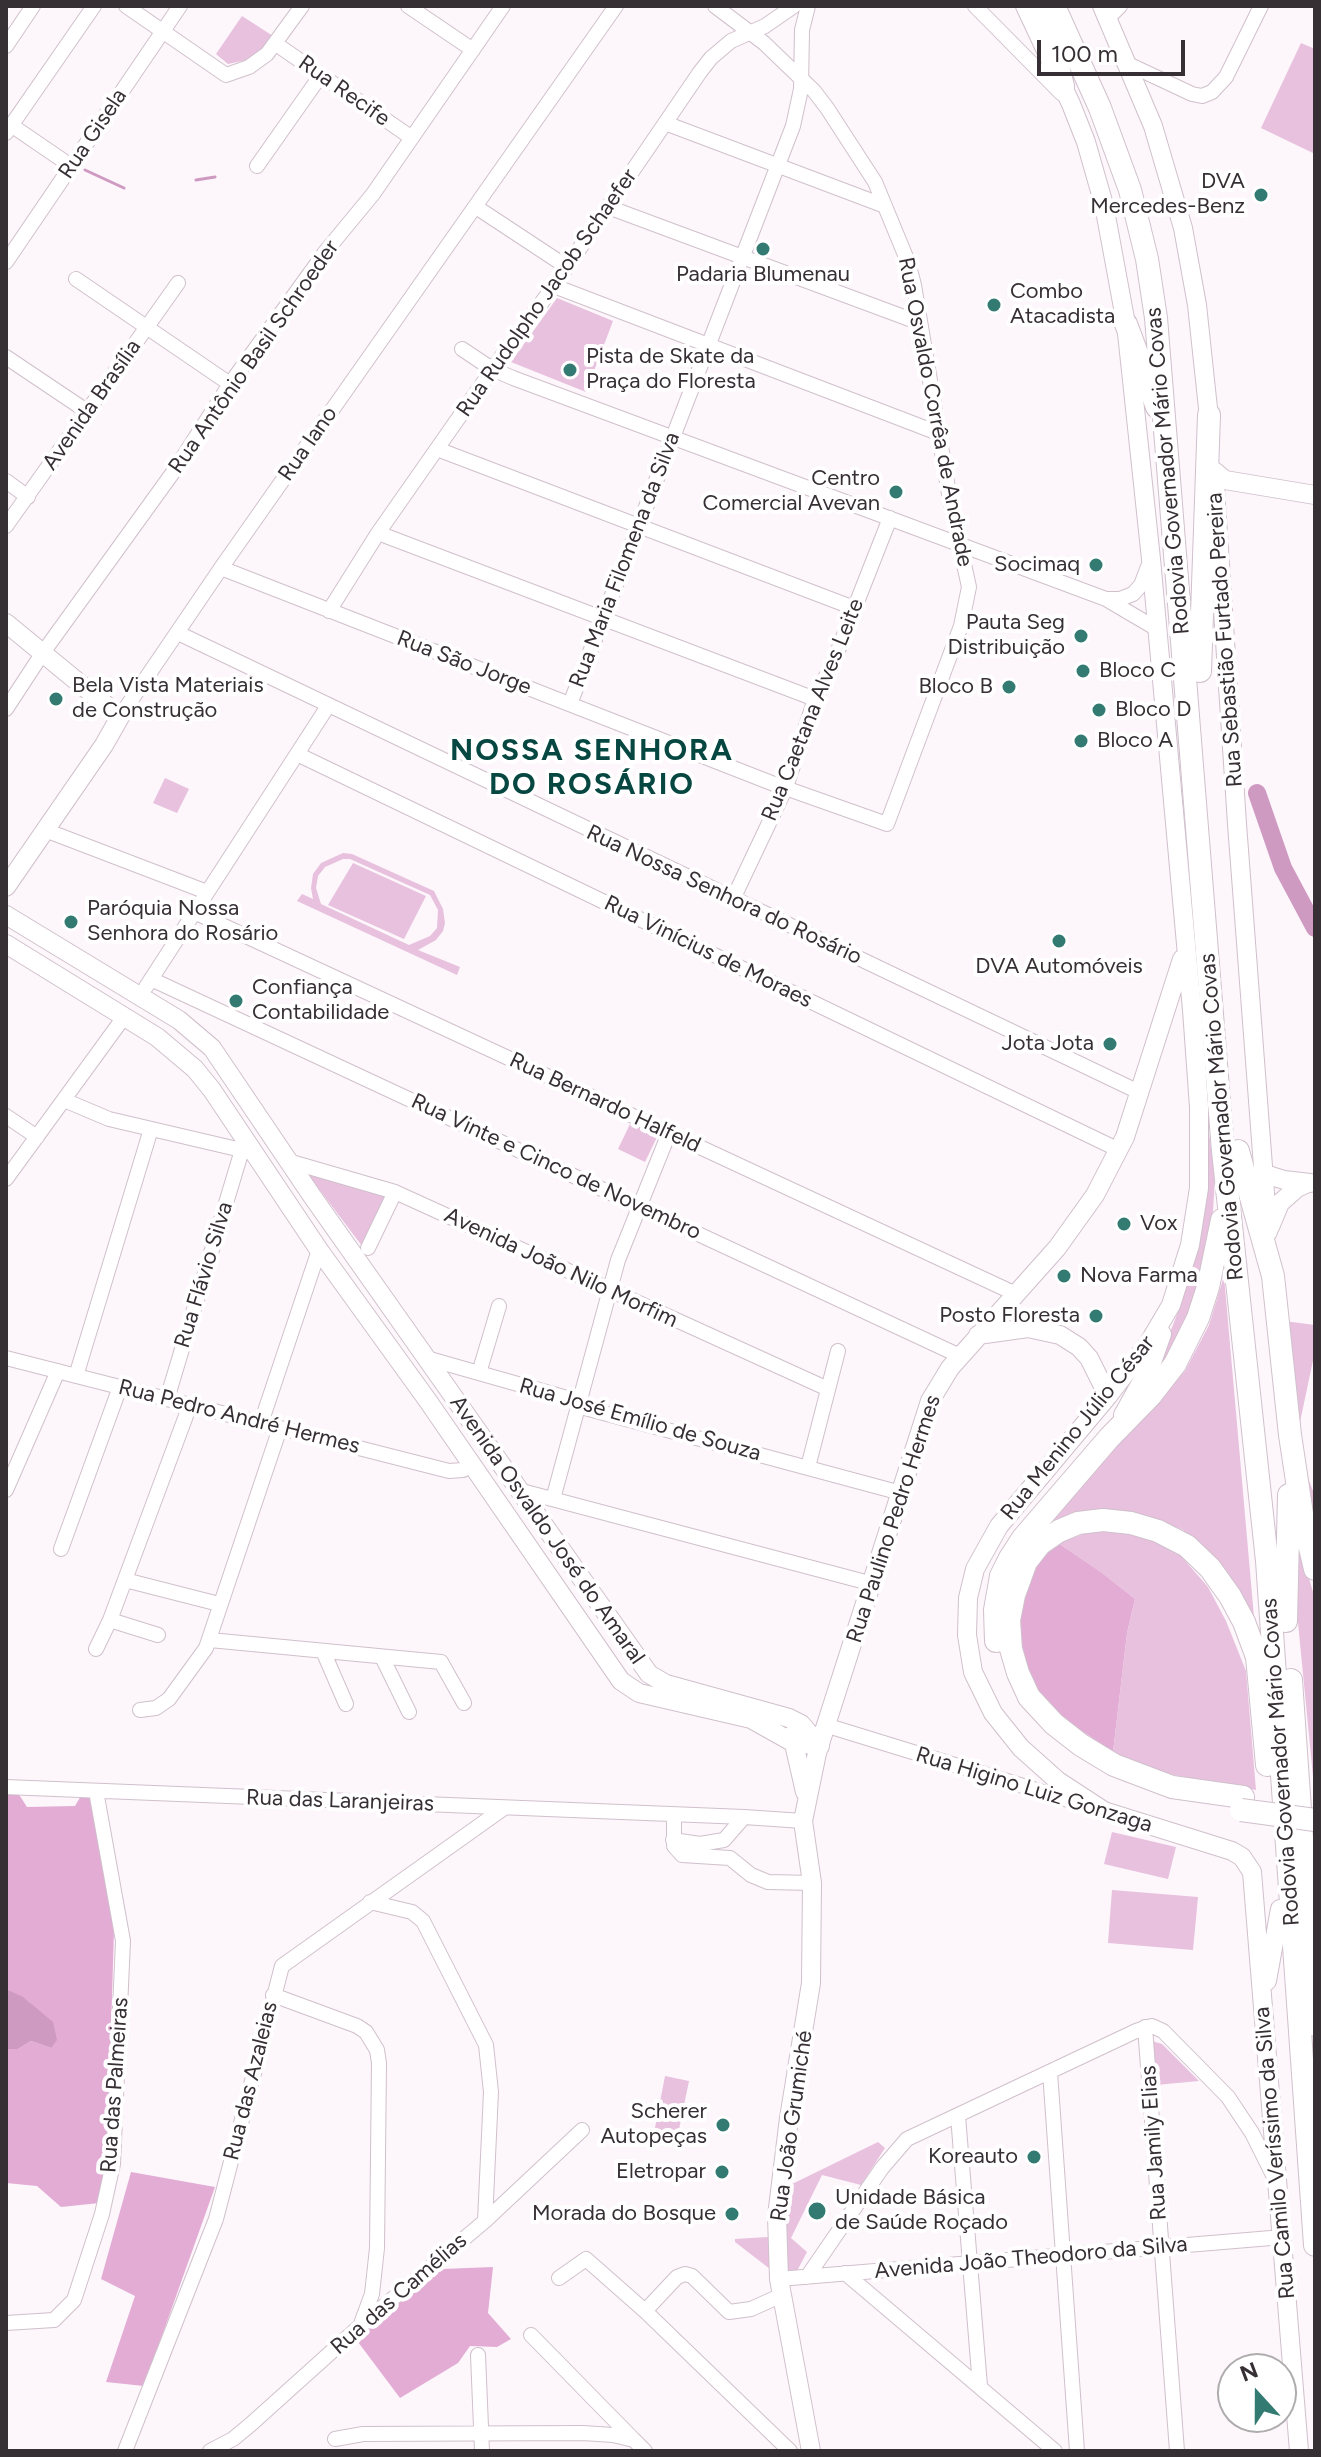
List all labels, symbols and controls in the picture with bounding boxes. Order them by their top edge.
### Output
scale bar [1041,24,1189,74]
text: 100 m [1051,39,1118,68]
street label: Rua Recife [293,50,395,132]
street label: Rua Gisela [53,84,133,184]
street label: Rua Rudolpho Jacob Schaefer [451,164,643,422]
place label: DVA Mercedes-Benz [1090,169,1245,220]
marker: DVA Mercedes-Benz [1252,186,1270,204]
street label: Rua Antônio Basil Schroeder [163,235,345,479]
marker: Padaria Blumenau [754,240,772,258]
street label: Rua Osvaldo Corrêa de Andrade [892,255,978,569]
place label: Padaria Blumenau [676,262,850,288]
place label: Combo Atacadista [1010,279,1115,330]
marker: Combo Atacadista [985,296,1003,314]
street label: Rodovia Governador Mário Covas [1141,306,1195,636]
street label: Avenida Brasília [37,335,147,475]
place label: Pista de Skate da Praça do Floresta [586,344,756,396]
marker: Pista de Skate da Praça do Floresta [561,361,579,379]
street label: Rua Iano [273,402,343,486]
street label: Rua Maria Filomena da Silva [564,429,686,691]
place label: Centro Comercial Avevan [702,466,880,518]
marker: Centro Comercial Avevan [887,483,905,501]
street label: Rua Sebastião Furtado Pereira [1202,492,1248,788]
place label: Socimaq [994,552,1080,578]
marker: Socimaq [1087,556,1105,574]
street label: Rua Caetana Alves Leite [756,595,870,825]
place label: Pauta Seg Distribuição [948,610,1065,662]
street label: Rua São Jorge [393,625,535,701]
marker: Pauta Seg Distribuição [1072,627,1090,645]
place label: Bloco C [1099,658,1176,684]
marker: Bloco C [1074,662,1092,680]
place label: Bela Vista Materiais de Construção [72,673,264,724]
place label: Bloco B [918,674,993,700]
marker: Bloco B [1000,678,1018,696]
marker: Bela Vista Materiais de Construção [47,690,65,708]
place label: Bloco D [1115,697,1191,723]
marker: Bloco D [1090,701,1108,719]
place label: Bloco A [1097,728,1173,754]
marker: Bloco A [1072,732,1090,750]
district label: NOSSA SENHORA DO ROSÁRIO [450,733,734,804]
street label: Rua Nossa Senhora do Rosário [582,819,866,971]
street label: Rua Vinícius de Moraes [600,890,816,1014]
place label: Paróquia Nossa Senhora do Rosário [87,896,278,948]
marker: Paróquia Nossa Senhora do Rosário [62,913,80,931]
marker: DVA Automóveis [1050,932,1068,950]
street label: Rodovia Governador Mário Covas [1195,952,1249,1282]
place label: DVA Automóveis [975,954,1143,980]
place label: Confiança Contabilidade [252,975,389,1026]
marker: Confiança Contabilidade [227,992,245,1010]
place label: Jota Jota [1001,1031,1094,1057]
marker: Jota Jota [1101,1035,1119,1053]
street label: Rua Bernardo Halfeld [505,1047,705,1159]
street label: Rua Vinte e Cinco de Novembro [407,1088,705,1246]
street label: Rua Flávio Silva [169,1199,239,1351]
street label: Avenida João Nilo Morfim [440,1202,682,1334]
place label: Vox [1140,1211,1177,1237]
marker: Vox [1115,1215,1133,1233]
place label: Nova Farma [1080,1263,1198,1289]
marker: Nova Farma [1055,1267,1073,1285]
place label: Posto Floresta [939,1303,1080,1329]
marker: Posto Floresta [1087,1307,1105,1325]
street label: Rua Menino Júlio César [995,1330,1161,1526]
street label: Rua José Emílio de Souza [516,1373,764,1467]
street label: Rua Pedro André Hermes [116,1374,362,1460]
street label: Avenida Osvaldo José do Amaral [444,1391,650,1669]
street label: Rua Paulino Pedro Hermes [841,1392,947,1646]
street label: Rodovia Governador Mário Covas [1256,1597,1306,1927]
street label: Rua Higino Luiz Gonzaga [913,1741,1155,1839]
street label: Rua das Laranjeiras [246,1785,434,1817]
street label: Rua das Palmeiras [96,1996,134,2174]
street label: Rua das Azaleias [218,1999,284,2163]
street label: Rua Camilo Veríssimo da Silva [1249,2006,1301,2300]
street label: Rua João Grumiché [766,2029,818,2223]
street label: Rua Jamily Elias [1135,2065,1173,2221]
place label: Scherer Autopeças [600,2099,707,2150]
marker: Scherer Autopeças [714,2116,732,2134]
place label: Koreauto [928,2144,1018,2170]
marker: Koreauto [1025,2148,1043,2166]
place label: Eletropar [616,2159,706,2185]
marker: Eletropar [713,2163,731,2181]
place label: Unidade Básica de Saúde Roçado [835,2185,1008,2236]
marker: Unidade Básica de Saúde Roçado [806,2200,828,2222]
place label: Morada do Bosque [532,2201,716,2227]
marker: Morada do Bosque [723,2205,741,2223]
street label: Rua das Camélias [326,2228,472,2360]
street label: Avenida João Theodoro da Silva [873,2231,1189,2285]
north arrow [1217,2353,1297,2433]
text: N [1236,2356,1262,2388]

